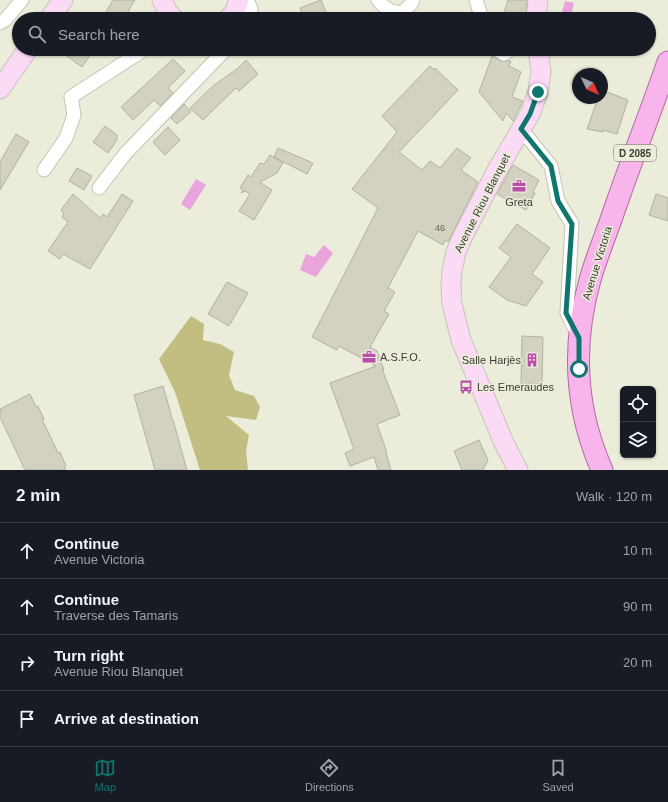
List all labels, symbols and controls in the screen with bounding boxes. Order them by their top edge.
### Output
search box [12,12,656,56]
icon: search [26,23,48,45]
text: Search here [58,26,140,43]
north arrow [572,68,608,104]
route end [529,83,547,101]
road number: D 2085 [614,145,656,161]
street label: Avenue Riou Blanquet [452,152,512,254]
office icon: Greta [511,178,527,194]
place label: Greta [505,196,534,208]
house number: 46 [435,223,445,233]
street label: Avenue Victoria [580,224,614,301]
office icon: A.S.F.O. [361,349,377,365]
place label: A.S.F.O. [380,351,421,363]
building icon: Salle Harjès [524,352,540,368]
place label: Salle Harjès [462,354,521,366]
route start [570,360,588,378]
bus stop icon: Les Emeraudes [458,379,474,395]
place label: Les Emeraudes [477,381,555,393]
map controls [620,386,656,458]
button: locate [620,386,656,422]
button: layers [620,422,656,458]
text: 2 min [16,486,60,505]
text: Walk · 120 m [576,489,652,504]
text: Continue [54,535,119,552]
icon: ahead [16,540,38,562]
text: 10 m [623,543,652,558]
text: Avenue Victoria [54,552,145,567]
text: Continue [54,591,119,608]
icon: ahead [16,596,38,618]
text: 90 m [623,599,652,614]
text: Traverse des Tamaris [54,608,178,623]
text: Turn right [54,647,124,664]
icon: right [16,652,38,674]
text: 20 m [623,655,652,670]
text: Avenue Riou Blanquet [54,664,183,679]
icon: arrive [16,708,38,730]
text: Arrive at destination [54,710,199,727]
tab: Map [94,757,116,793]
tab: Directions [305,757,354,793]
tab: Saved [542,757,574,793]

